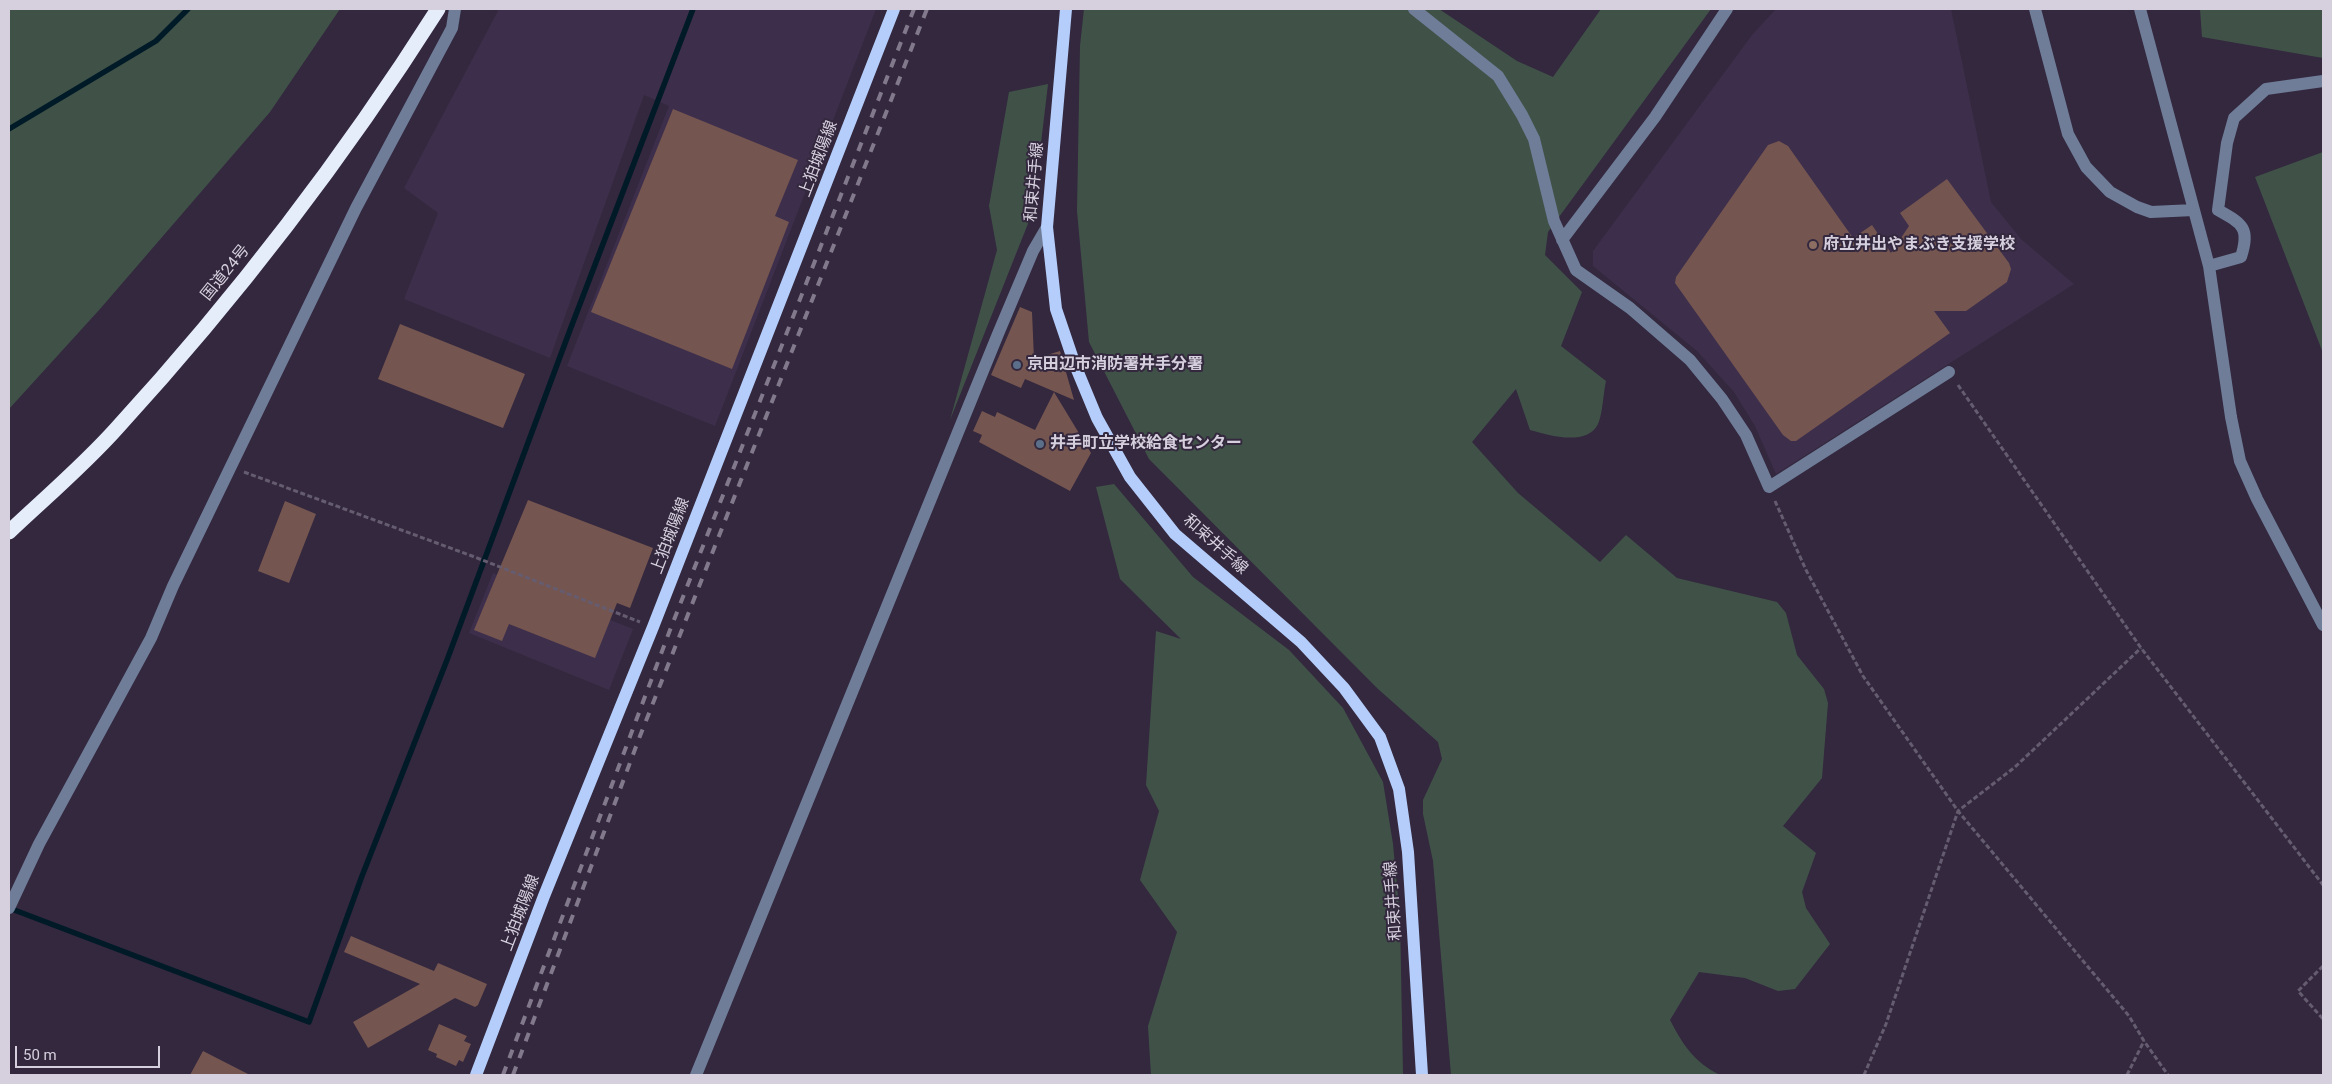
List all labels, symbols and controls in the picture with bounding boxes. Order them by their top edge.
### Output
street label: 上狛城陽線 [796,118,842,200]
street label: 和束井手線 [1022,141,1048,223]
place label: 府立井出やまぶき支援学校 [1823,235,2015,255]
marker: 府立井出やまぶき支援学校 [1807,239,1819,251]
street label: 国道24号 [198,241,254,305]
place label: 京田辺市消防署井手分署 [1027,355,1203,375]
marker: 京田辺市消防署井手分署 [1011,359,1023,371]
place label: 井手町立学校給食センター [1050,434,1242,454]
marker: 井手町立学校給食センター [1034,438,1046,450]
street label: 上狛城陽線 [648,495,694,577]
street label: 和束井手線 [1179,511,1251,579]
street label: 和束井手線 [1382,860,1406,942]
street label: 上狛城陽線 [498,872,544,954]
scale bar [18,1036,162,1068]
text: 50 m [23,1046,57,1064]

